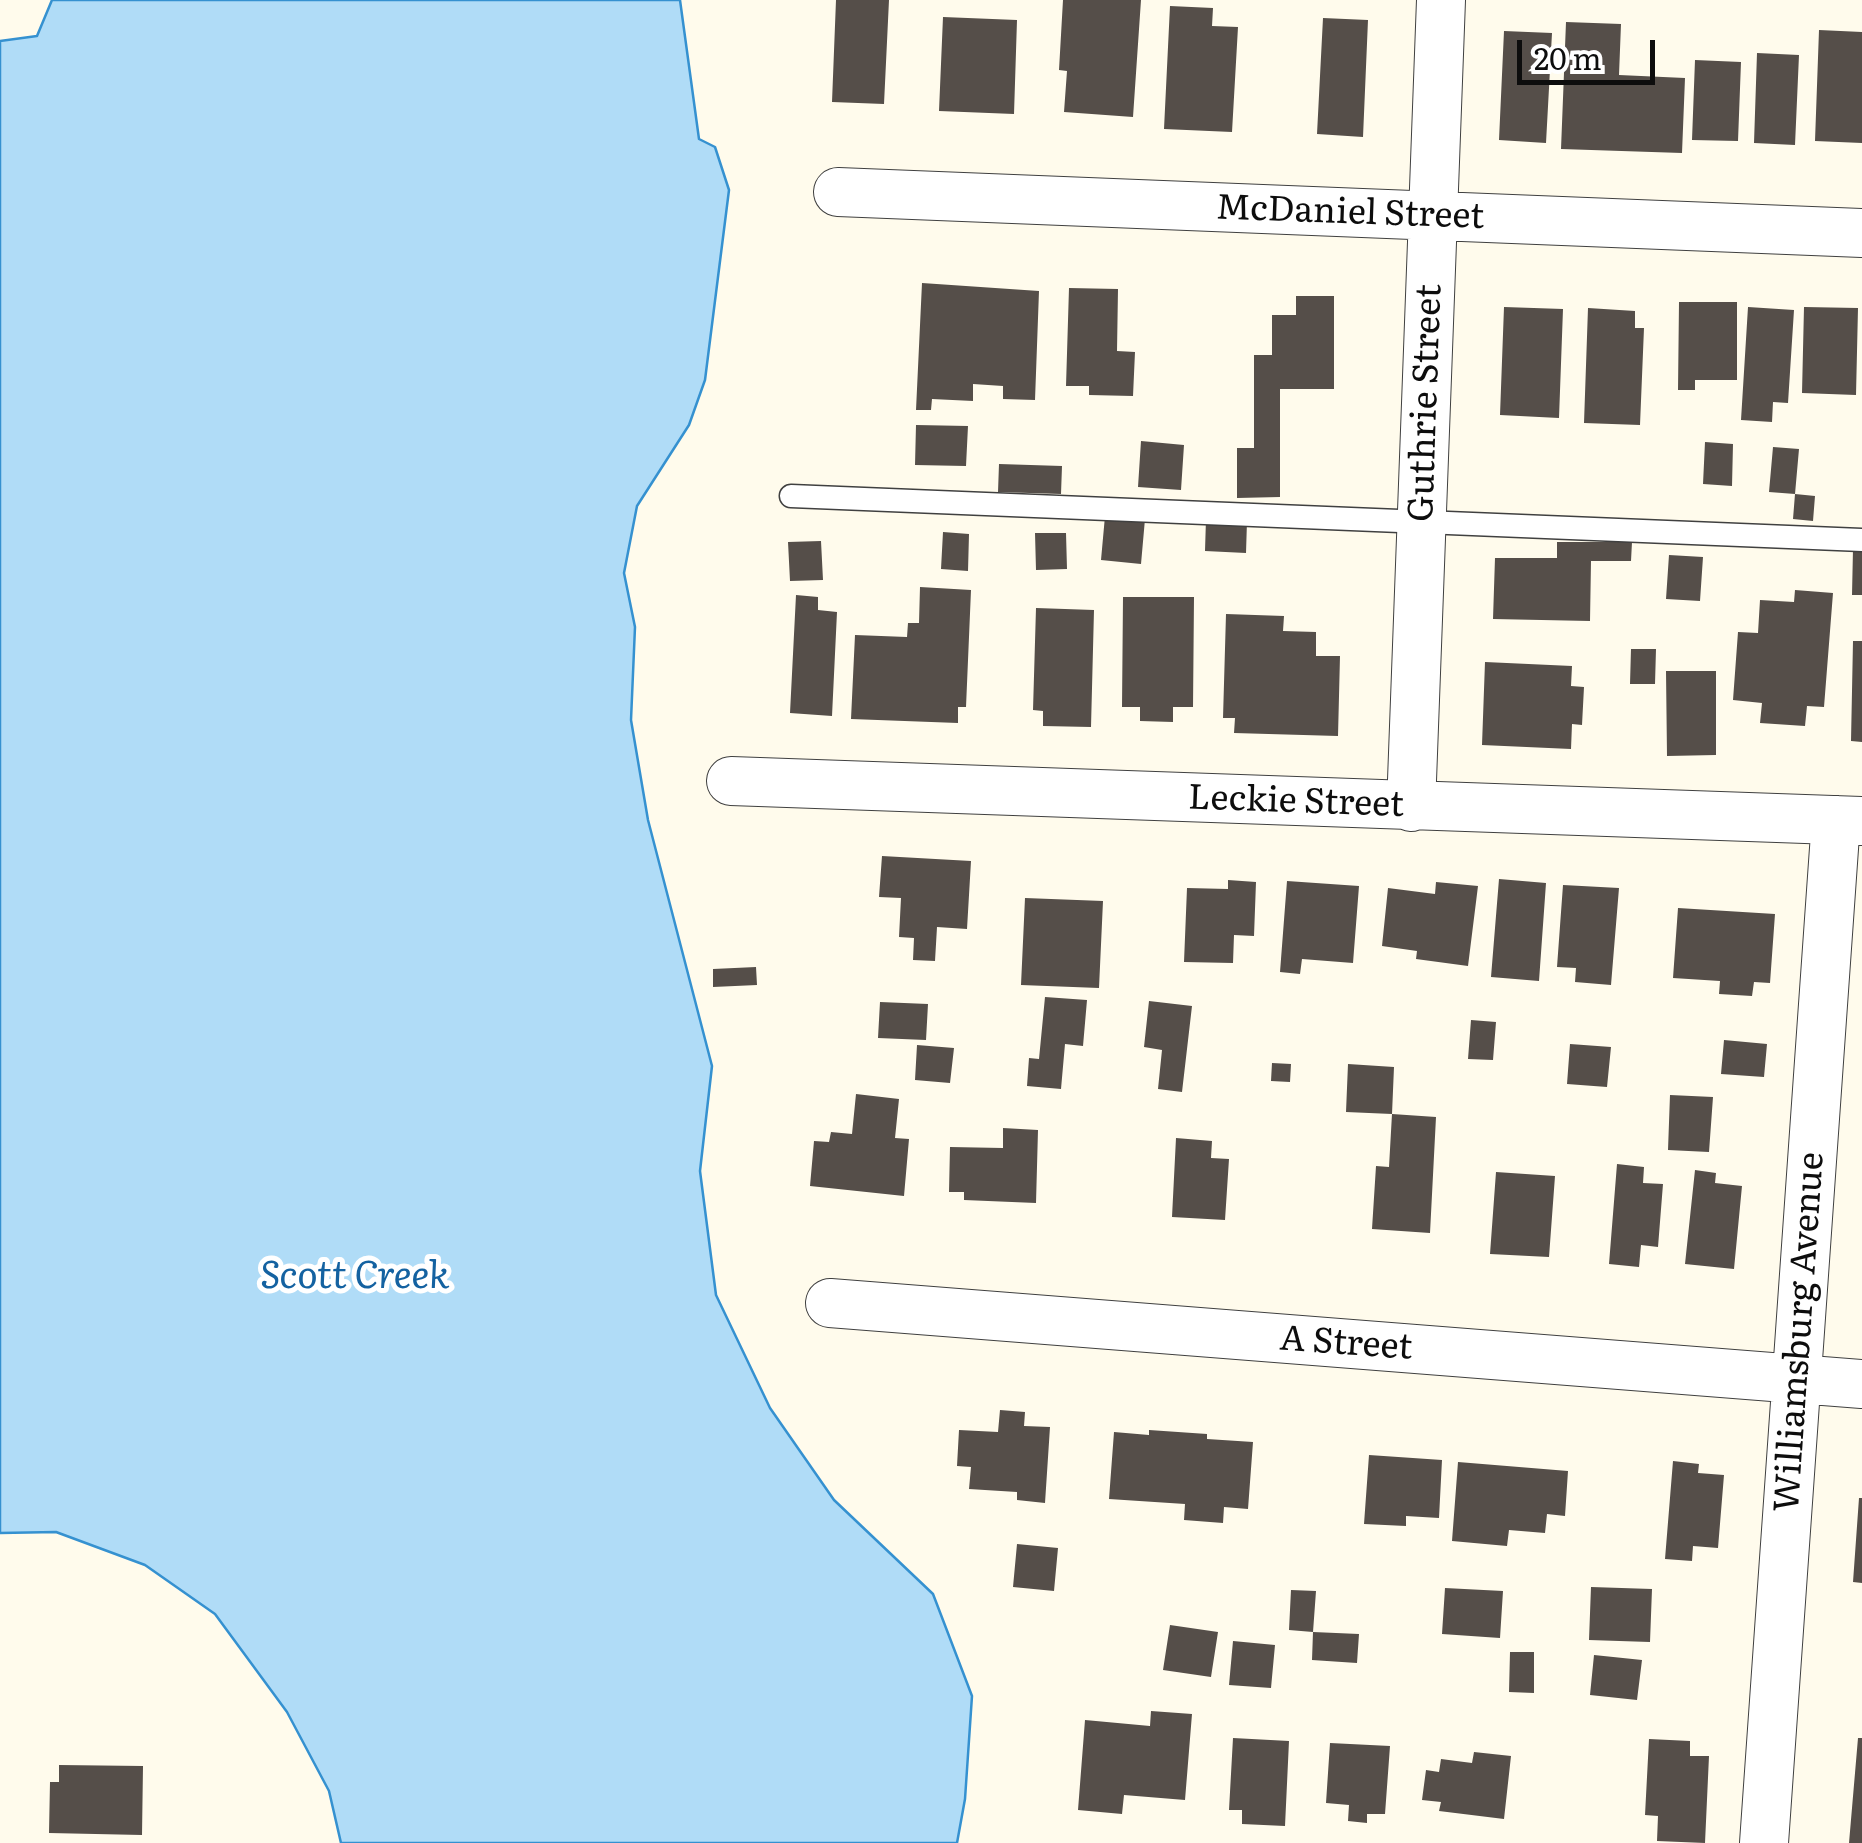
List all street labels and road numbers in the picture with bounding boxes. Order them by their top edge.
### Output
street label: McDaniel Street [1215,187,1485,239]
street label: Guthrie Street [1401,283,1451,523]
street label: Leckie Street [1187,777,1405,827]
street label: Williamsburg Avenue [1766,1151,1834,1513]
street label: A Street [1278,1318,1414,1370]

